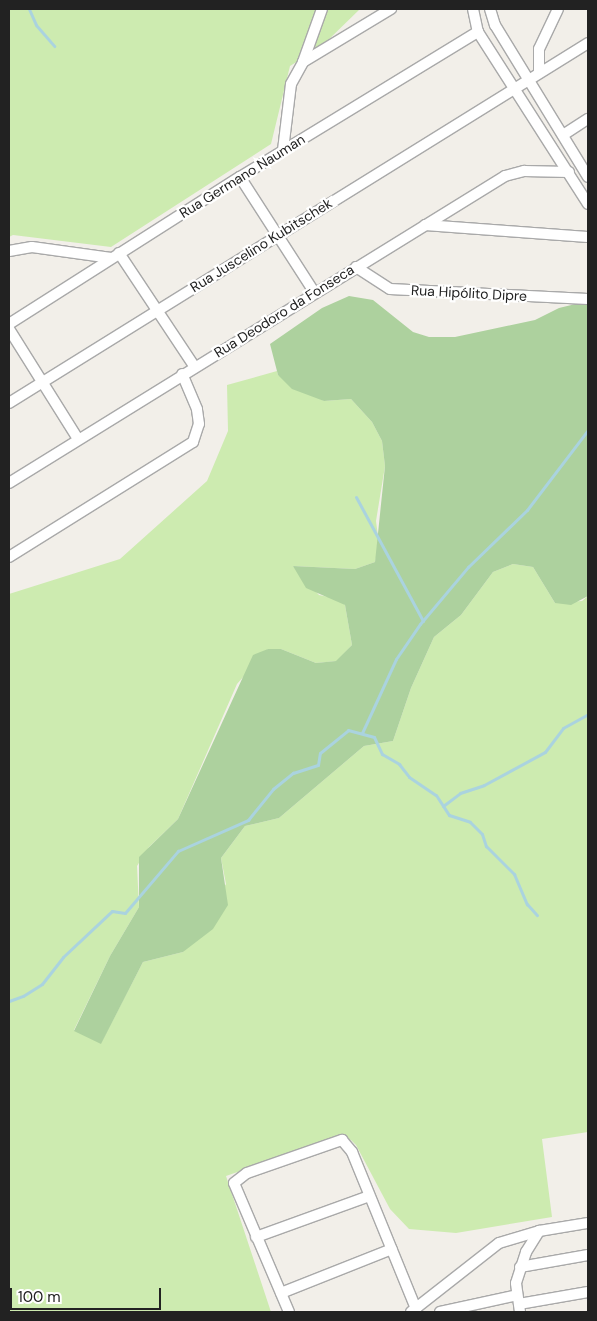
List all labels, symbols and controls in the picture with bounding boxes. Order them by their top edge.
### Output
street label: Rua Germano Nauman [176,130,308,222]
street label: Rua Juscelino Kubitschek [187,194,335,296]
street label: Rua Deodoro da Fonseca [211,261,357,361]
street label: Rua Hipólito Dipre [411,282,527,304]
scale bar [12,1278,164,1310]
text: 100 m [18,1287,61,1307]

